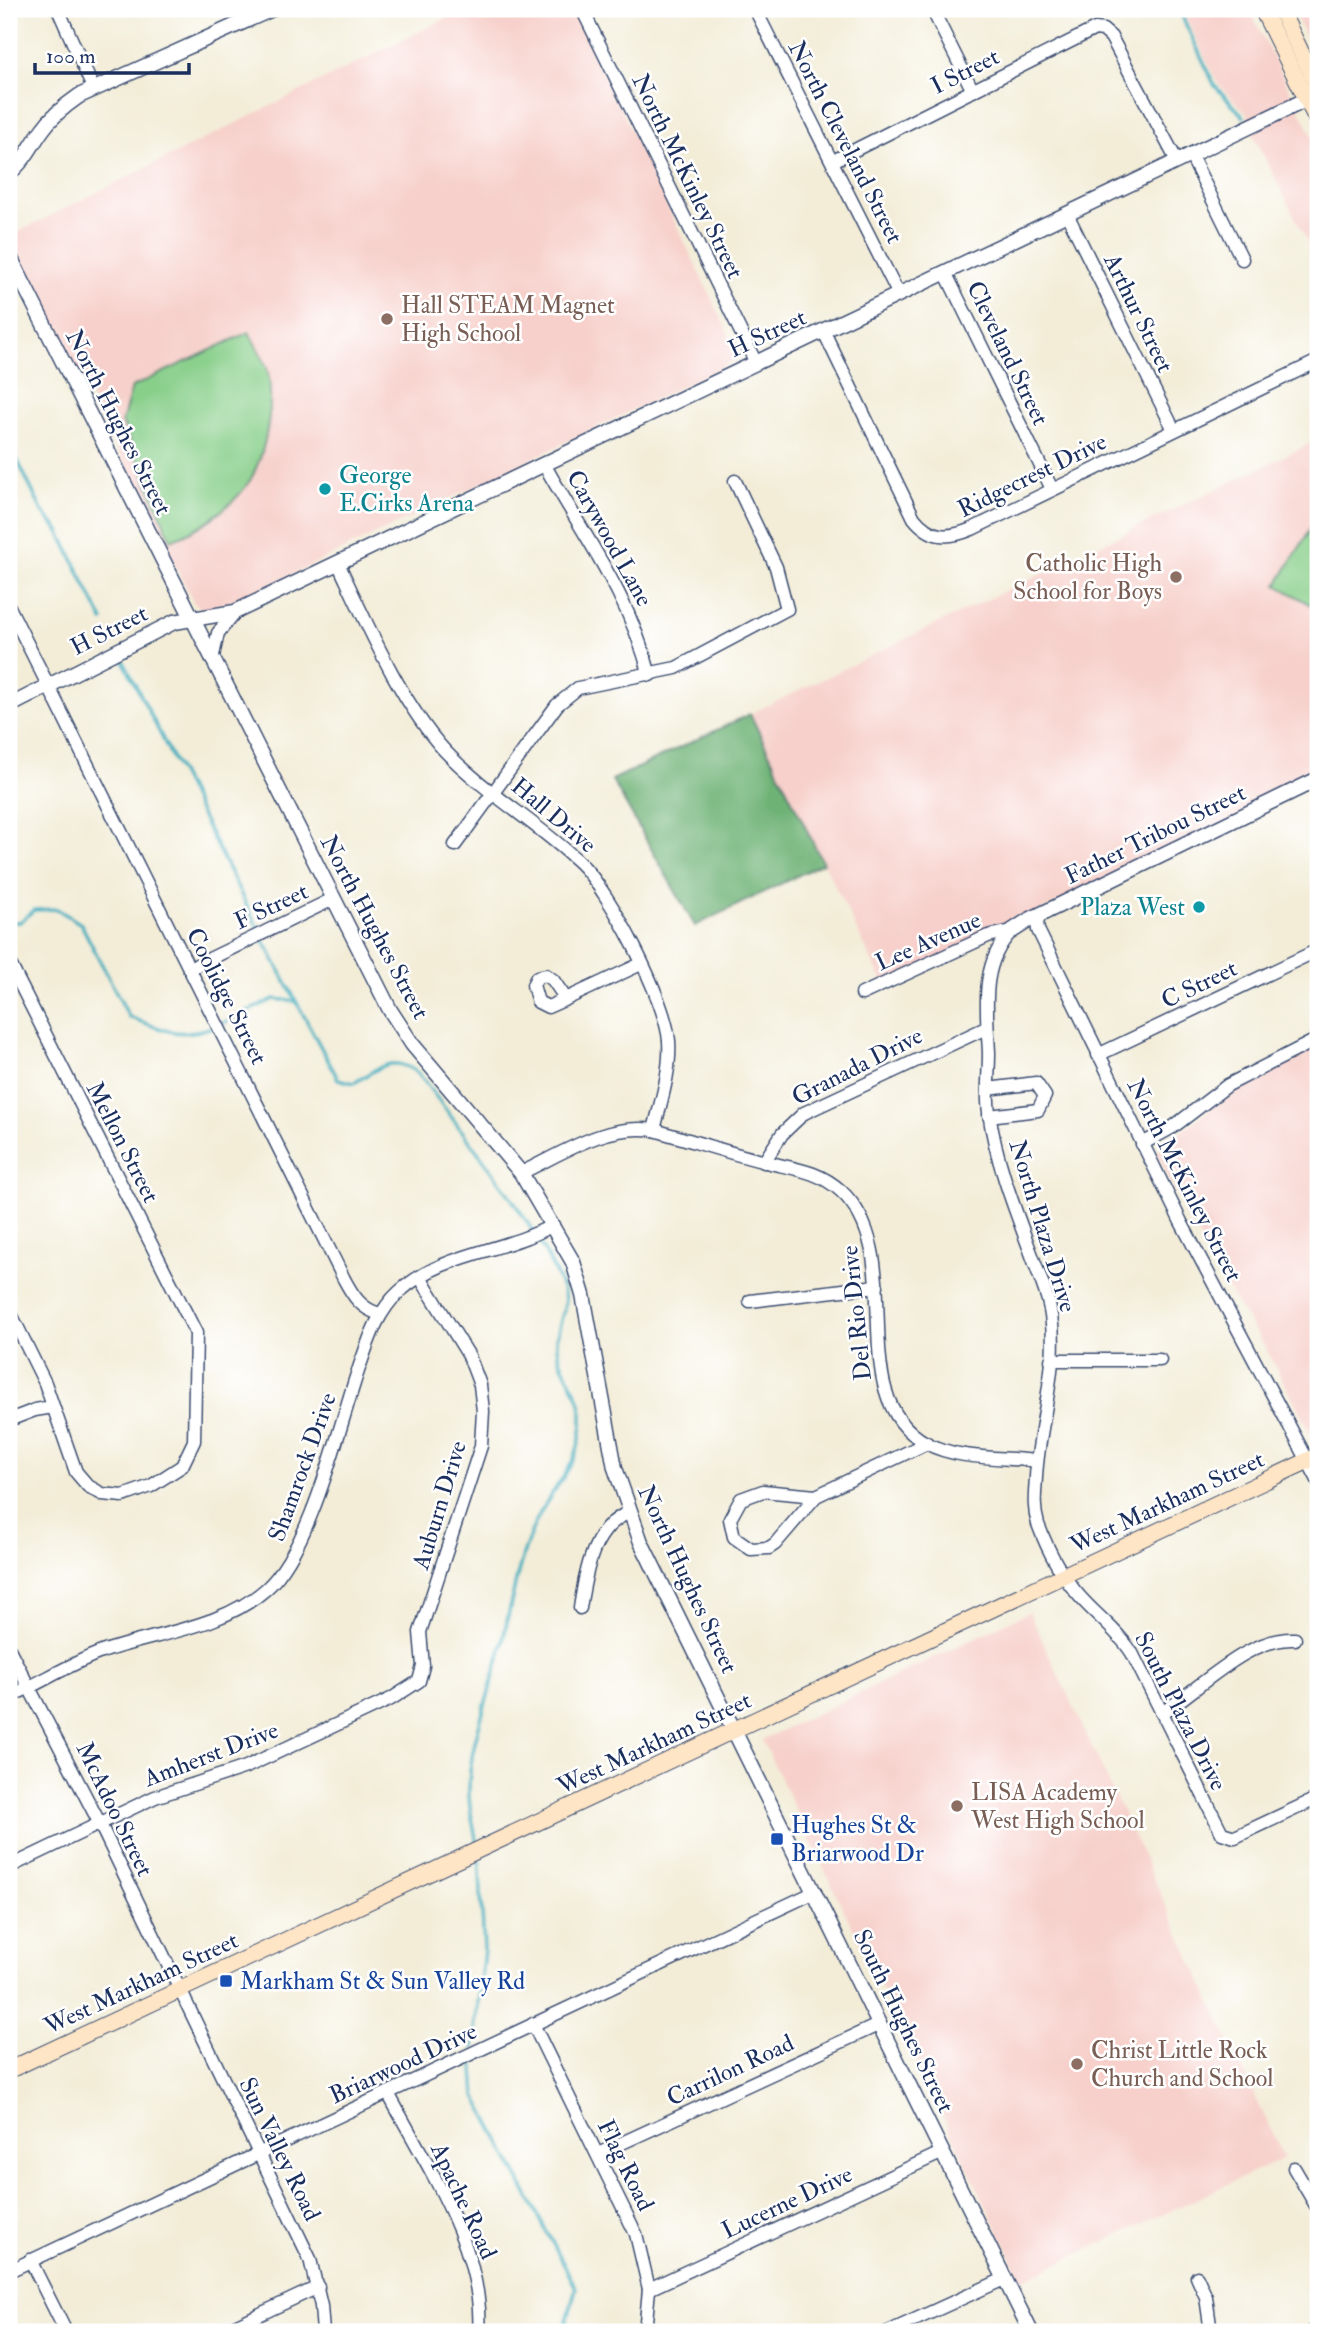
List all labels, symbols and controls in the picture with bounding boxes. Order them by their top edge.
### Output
scale bar [35,32,189,76]
street label: North Cleveland Street [781,36,910,249]
street label: I Street [926,41,1005,102]
text: 100 m [46,43,96,70]
street label: North McKinley Street [624,69,751,284]
street label: Arthur Street [1096,248,1181,378]
street label: Cleveland Street [959,276,1056,431]
place label: Hall STEAM Magnet High School [401,290,615,349]
street label: H Street [723,302,811,365]
marker: Hall STEAM Magnet High School [379,311,395,327]
street label: North Hughes Street [58,324,179,520]
street label: Ridgecrest Drive [953,426,1112,525]
place label: George E.Cirks Arena [339,460,475,519]
street label: Carywood Lane [559,465,660,612]
marker: George E.Cirks Arena [317,481,333,497]
place label: Catholic High School for Boys [1013,548,1162,607]
marker: Catholic High School for Boys [1168,569,1184,585]
street label: H Street [65,598,153,663]
street label: Hall Drive [505,771,603,860]
street label: Father Tribou Street [1060,777,1251,892]
street label: North Hughes Street [313,830,436,1025]
street label: F Street [229,876,313,937]
place label: Plaza West [1080,892,1185,923]
marker: Plaza West [1191,899,1207,915]
street label: Lee Avenue [871,905,986,978]
street label: Coolidge Street [179,923,274,1070]
street label: C Street [1156,953,1242,1016]
street label: Granada Drive [787,1020,928,1113]
street label: North McKinley Street [1120,1073,1249,1287]
street label: Mellon Street [79,1076,166,1208]
street label: North Plaza Drive [1002,1136,1083,1316]
street label: Del Rio Drive [834,1244,879,1382]
street label: Shamrock Drive [261,1389,344,1546]
street label: Auburn Drive [405,1437,474,1574]
street label: West Markham Street [1064,1444,1269,1561]
street label: North Hughes Street [630,1480,745,1679]
street label: South Plaza Drive [1127,1627,1234,1796]
street label: West Markham Street [551,1685,756,1802]
street label: Amherst Drive [139,1715,283,1795]
street label: McAdoo Street [69,1737,160,1882]
place label: LISA Academy West High School [970,1777,1145,1836]
marker: LISA Academy West High School [949,1798,965,1814]
place label: Hughes St & Briarwood Dr [791,1810,924,1869]
marker: Hughes St & Briarwood Dr [769,1831,785,1847]
street label: West Markham Street [38,1925,243,2042]
street label: South Hughes Street [846,1925,961,2118]
place label: Markham St & Sun Valley Rd [240,1966,525,1997]
marker: Markham St & Sun Valley Rd [218,1973,234,1989]
street label: Briarwood Drive [324,2016,482,2111]
street label: Carrilon Road [662,2027,799,2113]
place label: Christ Little Rock Church and School [1091,2035,1273,2094]
marker: Christ Little Rock Church and School [1069,2056,1085,2072]
street label: Sun Valley Road [231,2072,328,2226]
street label: Flag Road [590,2114,661,2216]
street label: Apache Road [423,2137,504,2264]
street label: Lucerne Drive [717,2159,858,2246]

